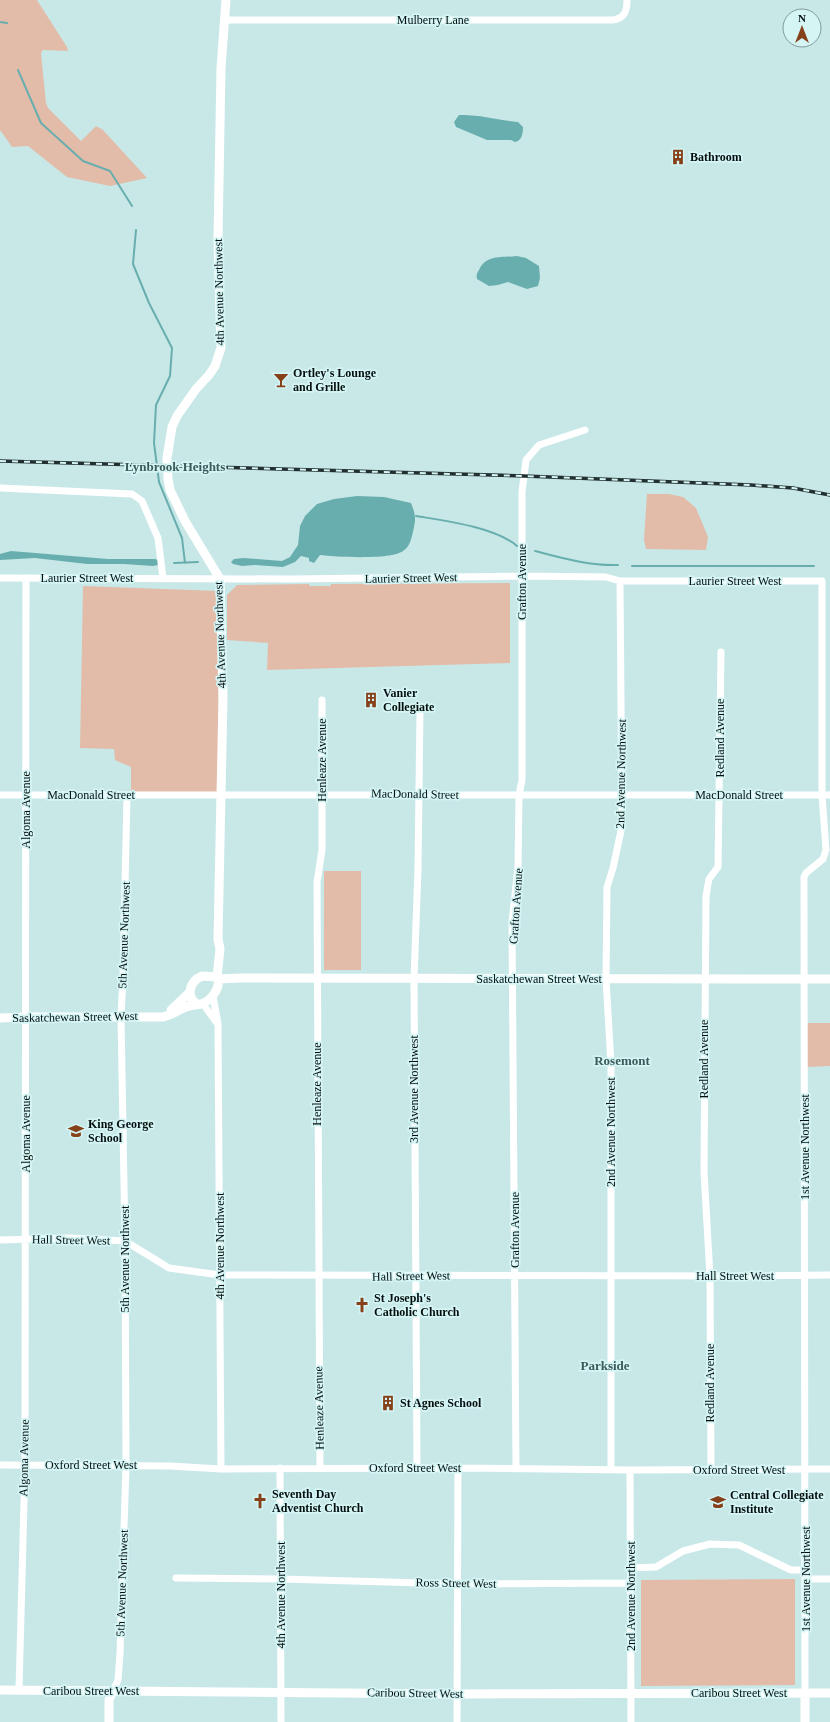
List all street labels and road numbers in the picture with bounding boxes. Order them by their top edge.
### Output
street label: Mulberry Lane [397,13,469,27]
street label: 4th Avenue Northwest [211,238,227,346]
street label: Grafton Avenue [515,544,529,620]
street label: Laurier Street West [364,570,458,586]
street label: Laurier Street West [41,571,134,585]
street label: Laurier Street West [689,574,782,588]
street label: 4th Avenue Northwest [211,581,229,689]
street label: Redland Avenue [713,699,727,777]
street label: Henleaze Avenue [315,718,329,802]
street label: 2nd Avenue Northwest [613,718,629,829]
street label: Algoma Avenue [19,771,33,849]
street label: MacDonald Street [371,786,460,802]
street label: MacDonald Street [47,788,135,802]
street label: MacDonald Street [695,788,783,802]
street label: Grafton Avenue [506,868,526,944]
street label: 5th Avenue Northwest [115,881,133,989]
street label: Saskatchewan Street West [476,972,602,986]
street label: Saskatchewan Street West [12,1009,138,1025]
street label: Redland Avenue [697,1020,711,1098]
street label: 3rd Avenue Northwest [407,1034,421,1143]
street label: Henleaze Avenue [310,1042,324,1126]
street label: 2nd Avenue Northwest [604,1076,618,1187]
street label: 1st Avenue Northwest [798,1093,812,1200]
street label: Algoma Avenue [19,1095,33,1173]
street label: 4th Avenue Northwest [213,1192,227,1300]
street label: Grafton Avenue [508,1192,522,1268]
street label: 5th Avenue Northwest [118,1205,132,1313]
street label: Hall Street West [32,1232,111,1248]
street label: Hall Street West [372,1268,451,1284]
street label: Hall Street West [696,1269,775,1283]
street label: Redland Avenue [703,1344,717,1422]
street label: Henleaze Avenue [311,1366,327,1450]
street label: Algoma Avenue [16,1419,32,1497]
street label: Oxford Street West [45,1458,138,1472]
street label: Oxford Street West [369,1461,462,1475]
street label: Oxford Street West [693,1463,786,1477]
street label: 1st Avenue Northwest [799,1525,813,1632]
street label: 5th Avenue Northwest [113,1529,131,1637]
street label: 2nd Avenue Northwest [624,1540,638,1651]
street label: 4th Avenue Northwest [274,1541,288,1649]
street label: Ross Street West [415,1575,497,1591]
street label: Caribou Street West [43,1684,140,1698]
street label: Caribou Street West [367,1685,464,1701]
street label: Caribou Street West [691,1686,788,1700]

